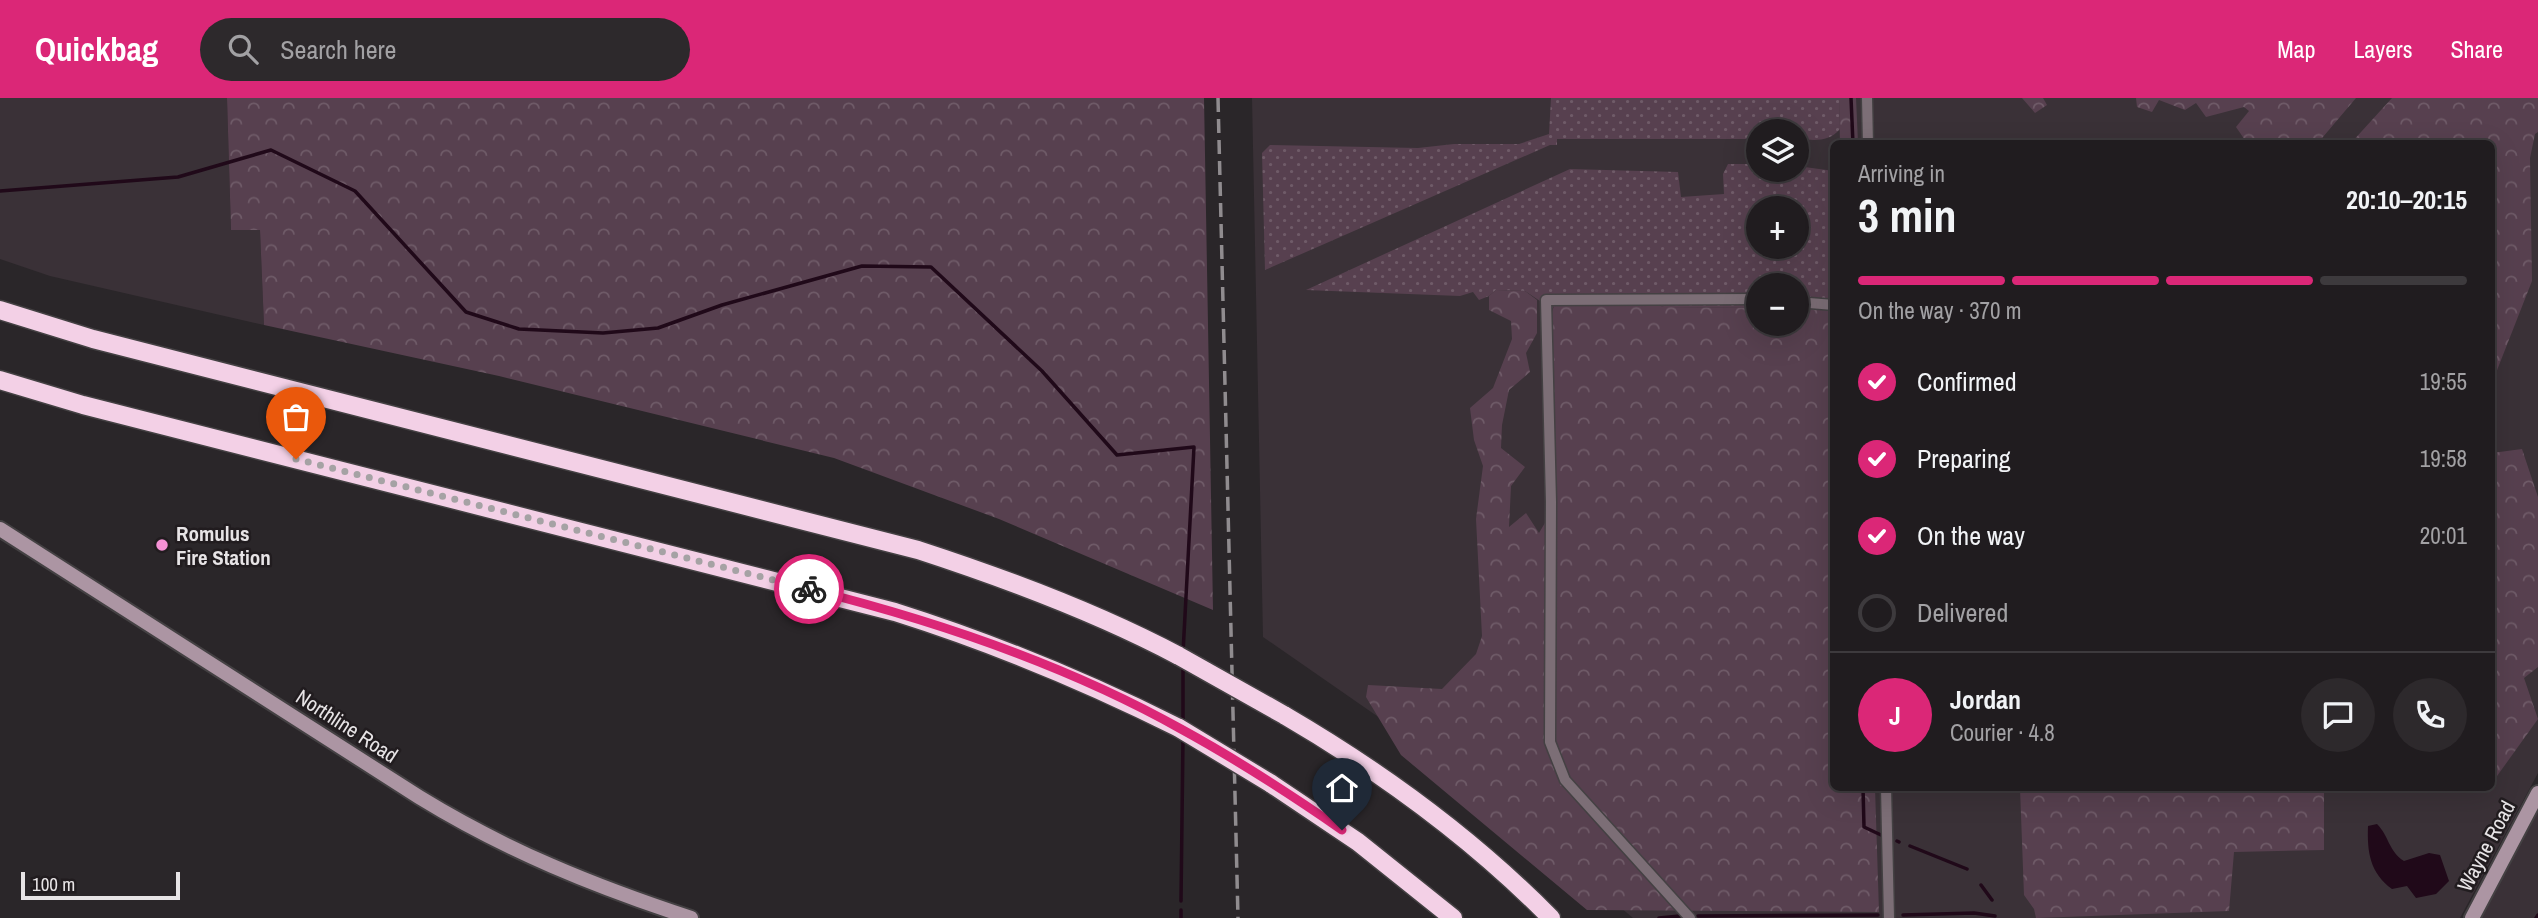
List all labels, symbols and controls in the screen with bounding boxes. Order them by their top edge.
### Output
search box [200,18,690,81]
text: Quickbag [35,27,158,71]
icon: search [224,30,262,68]
text: Search here [280,32,396,67]
text: Map [2277,33,2315,65]
text: Layers [2353,33,2412,65]
text: Share [2450,33,2503,65]
map controls [1746,119,1809,336]
button: layers [1746,119,1809,182]
text: Arriving in [1858,158,1945,189]
text: 20:10–20:15 [2346,182,2467,217]
text: 3 min [1858,184,1957,246]
button: + [1746,196,1809,259]
button: − [1746,273,1809,336]
text: On the way · 370 m [1858,295,2022,326]
icon: check [1858,363,1896,401]
text: Confirmed [1917,364,2017,399]
text: 19:55 [2420,366,2467,397]
pin [266,387,326,459]
icon: bag [277,398,315,436]
icon: check [1858,440,1896,478]
text: Preparing [1917,441,2011,476]
text: 19:58 [2420,443,2467,474]
icon: check [1858,517,1896,555]
text: On the way [1917,518,2025,553]
place label: Romulus Fire Station [176,519,271,572]
text: 20:01 [2420,520,2467,551]
marker: Romulus Fire Station [154,537,170,553]
courier [774,554,844,624]
icon: bike [790,570,828,608]
text: Delivered [1917,595,2008,630]
button: chat [2301,678,2375,752]
button: phone [2393,678,2467,752]
street label: Northline Road [291,682,403,770]
text: Jordan [1950,682,2021,717]
text: J [1889,698,1901,733]
text: Courier · 4.8 [1950,717,2055,748]
pin [1312,758,1372,830]
icon: home [1323,769,1361,807]
street label: Wayne Road [2450,796,2522,896]
scale bar [21,869,180,901]
text: 100 m [32,871,75,897]

